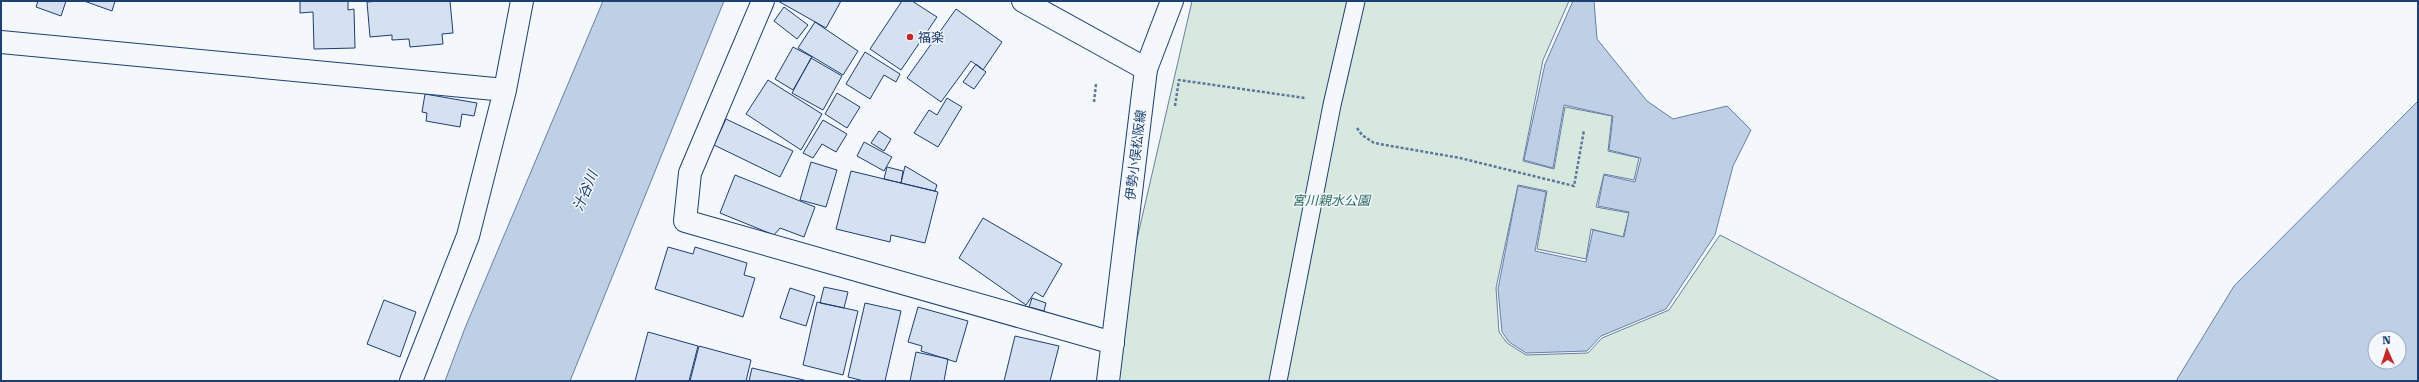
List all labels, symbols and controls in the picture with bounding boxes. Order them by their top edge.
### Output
place label: 福楽 [918,30,944,45]
marker: 福楽 [905,32,915,42]
street label: 伊勢小俣松阪線 [1123,109,1148,201]
water label: 汁谷川 [569,167,601,213]
park label: 宮川親水公園 [1292,193,1372,208]
north arrow [2367,330,2407,370]
text: N [2382,334,2392,347]

